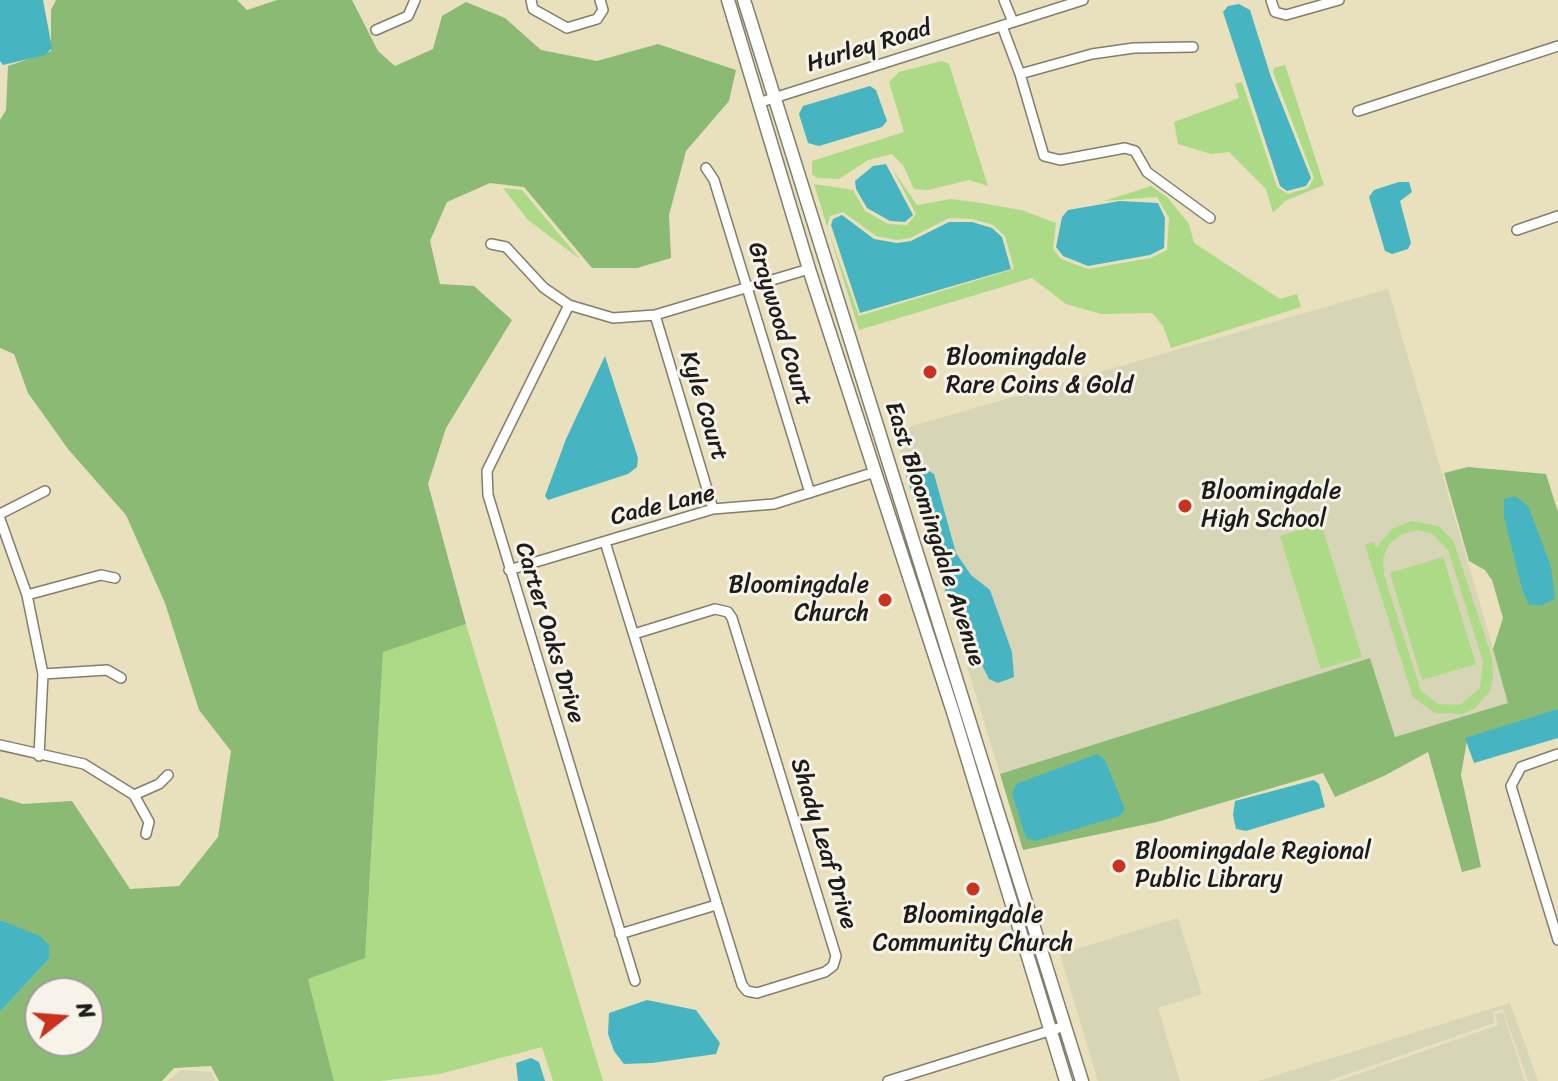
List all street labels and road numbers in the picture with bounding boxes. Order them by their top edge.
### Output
street label: Hurley Road [803,14,935,80]
street label: Graywood Court [740,239,818,409]
street label: Kyle Court [673,348,733,464]
street label: East Bloomingdale Avenue [878,398,990,670]
street label: Cade Lane [608,479,718,533]
street label: Carter Oaks Drive [508,539,590,727]
street label: Shady Leaf Drive [783,755,863,933]

